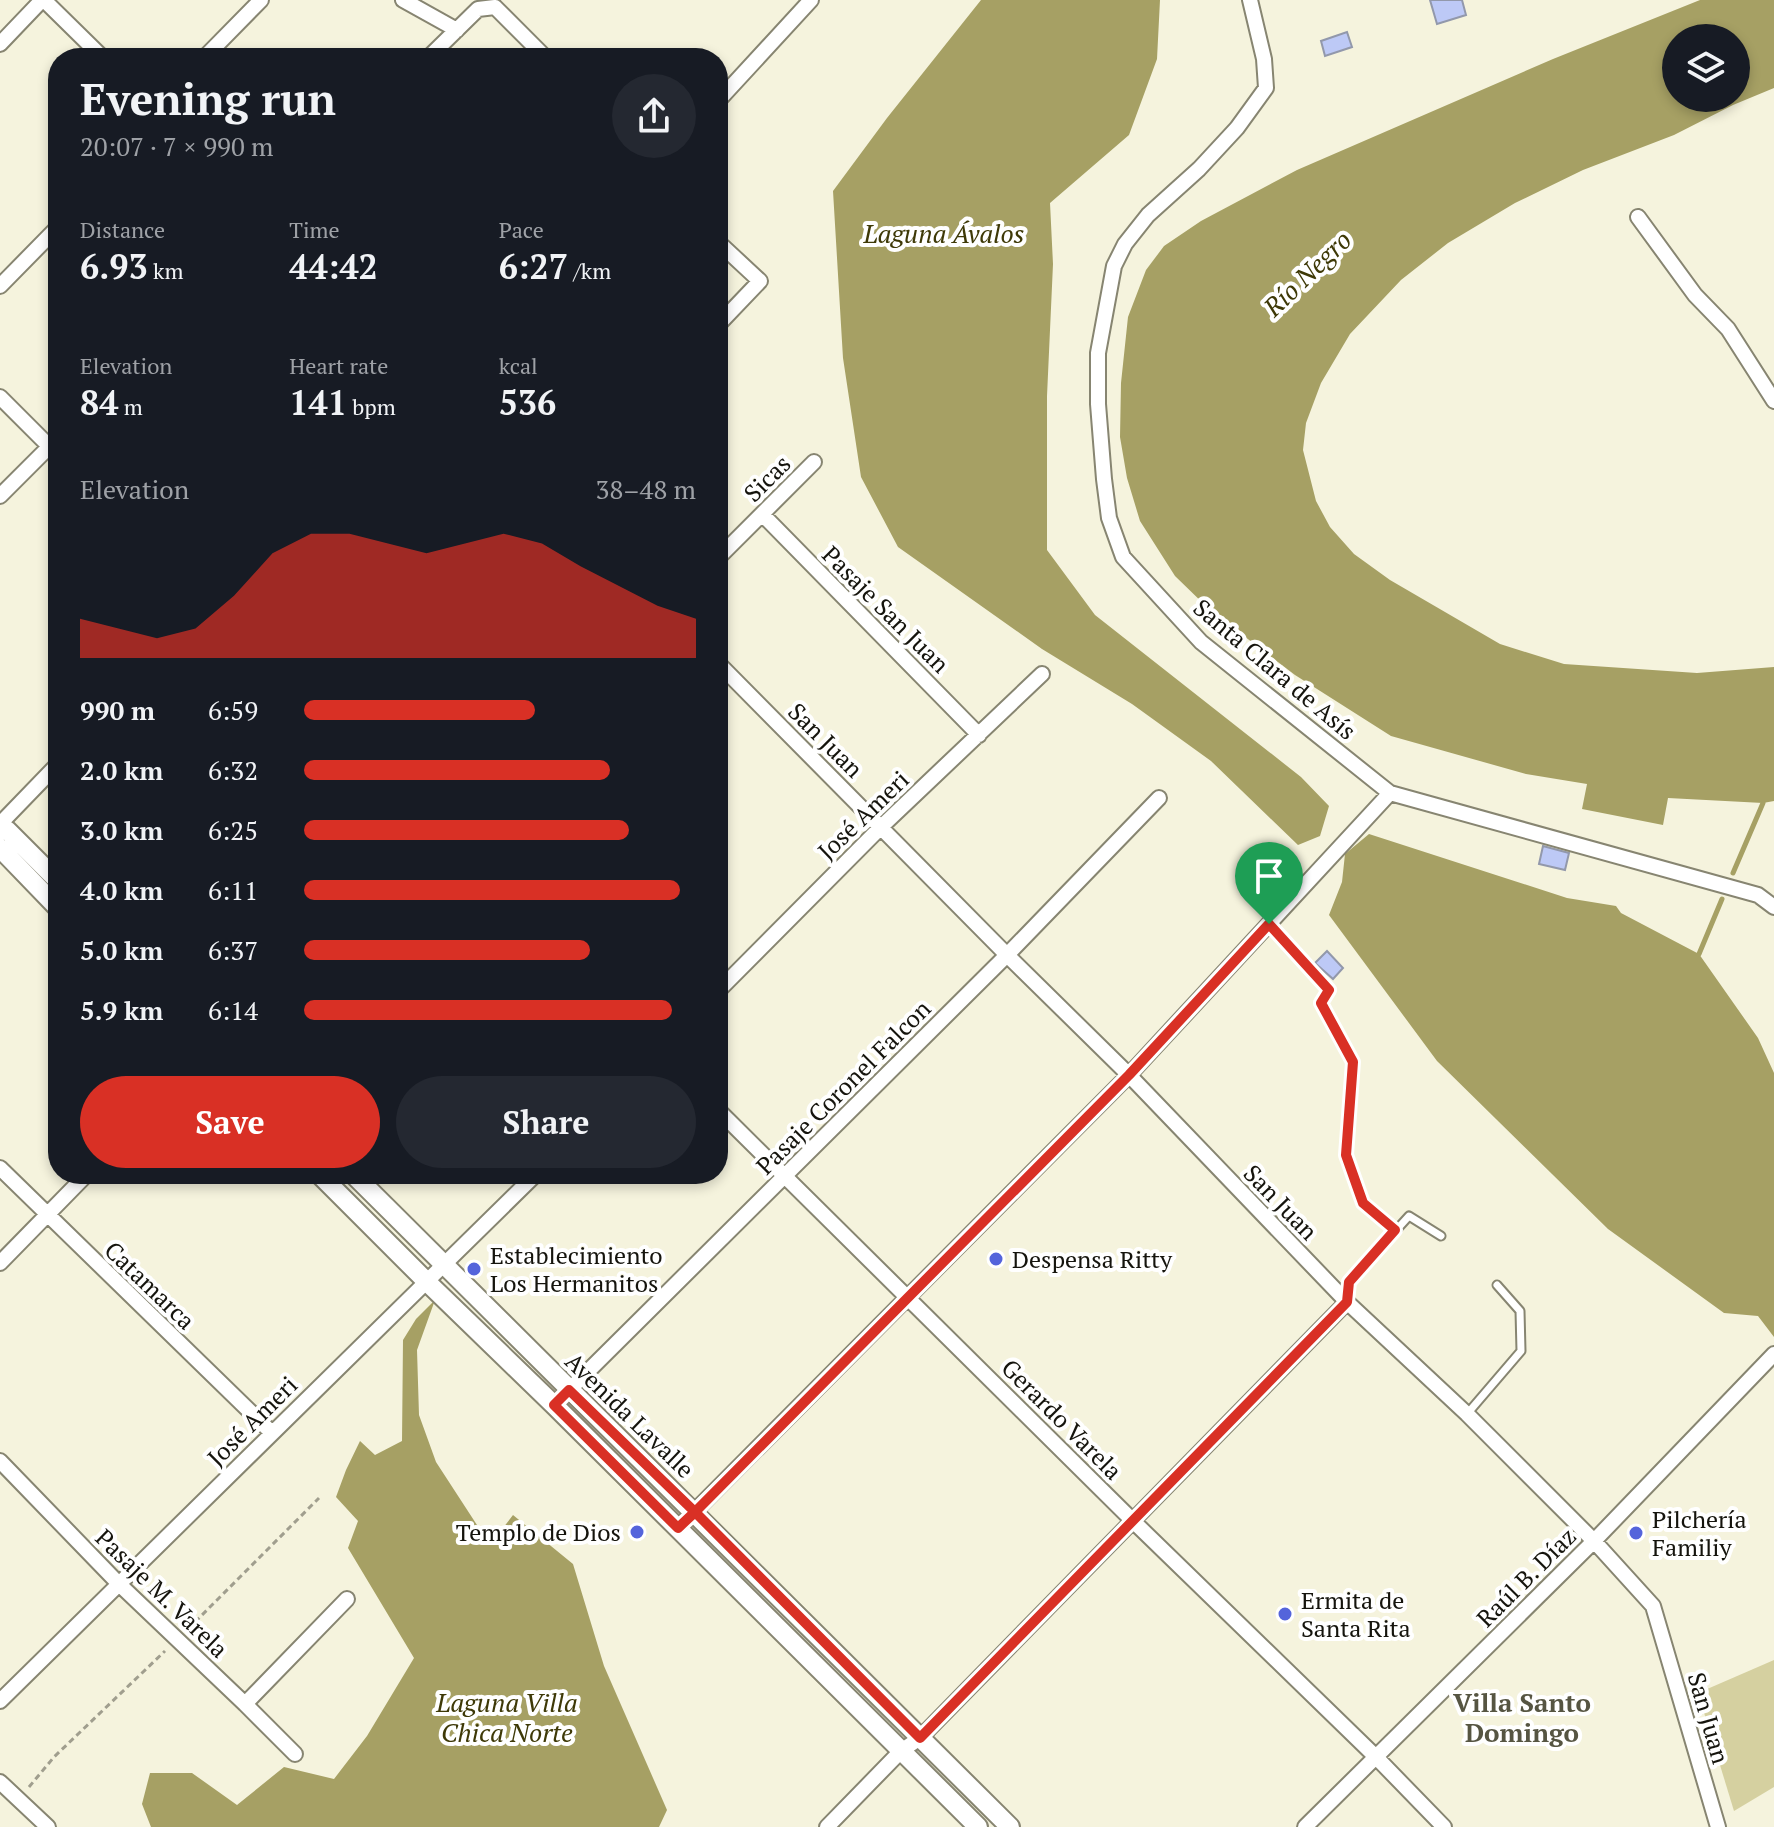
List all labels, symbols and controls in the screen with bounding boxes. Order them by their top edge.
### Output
map controls [1662,24,1750,112]
button: layers [1662,24,1750,112]
text: Evening run [80,69,336,128]
button: share [612,74,696,158]
text: 20:07 · 7 × 990 m [80,129,274,163]
text: Distance [80,215,165,244]
text: Time [289,215,340,244]
text: Pace [499,215,544,244]
water label: Laguna Ávalos [863,216,1025,250]
water label: Río Negro [1255,223,1358,324]
text: 6.93 [80,244,148,289]
text: 44:42 [289,244,378,289]
text: 6:27 [499,244,568,289]
text: km [148,256,183,285]
text: /km [568,256,611,285]
text: Elevation [80,351,172,380]
text: Heart rate [289,351,388,380]
text: kcal [499,351,538,380]
text: 84 [80,380,118,425]
text: 141 [289,380,347,425]
text: 536 [499,380,556,425]
text: m [118,392,143,421]
text: bpm [347,392,396,421]
street label: Sicas [737,448,797,508]
text: Elevation [80,472,189,506]
text: 38–48 m [596,472,696,506]
street label: Pasaje San Juan [816,539,956,679]
street label: Santa Clara de Asís [1187,591,1363,747]
text: 990 m [80,693,155,727]
text: 6:59 [208,693,258,727]
street label: San Juan [782,696,870,784]
text: 2.0 km [80,753,163,787]
text: 6:32 [208,753,258,787]
street label: José Ameri [811,764,915,866]
text: 3.0 km [80,813,163,847]
text: 6:25 [208,813,258,847]
pin [1235,842,1303,924]
icon: arrive [1247,854,1291,898]
text: 4.0 km [80,873,163,907]
text: 6:11 [208,873,258,907]
text: 5.0 km [80,933,163,967]
text: 6:37 [208,933,258,967]
text: 5.9 km [80,993,163,1027]
text: 6:14 [208,993,258,1027]
street label: Pasaje Coronel Falcon [749,993,937,1181]
button: Save [80,1076,380,1168]
button: Share [396,1076,696,1168]
street label: San Juan [1237,1157,1325,1247]
street label: Catamarca [98,1234,202,1336]
place label: Establecimiento Los Hermanitos [490,1239,663,1299]
place label: Despensa Ritty [1012,1243,1173,1275]
marker: Despensa Ritty [987,1250,1005,1268]
marker: Establecimiento Los Hermanitos [465,1260,483,1278]
street label: Avenida Lavalle [559,1345,701,1485]
street label: Gerardo Varela [995,1352,1129,1486]
street label: José Ameri [200,1369,304,1473]
place label: Pilchería Familiy [1652,1503,1747,1563]
place label: Templo de Dios [456,1516,621,1548]
street label: Raúl B. Díaz [1469,1520,1583,1634]
street label: Pasaje M. Varela [89,1522,235,1664]
marker: Templo de Dios [628,1523,646,1541]
marker: Pilchería Familiy [1627,1524,1645,1542]
place label: Ermita de Santa Rita [1301,1584,1411,1644]
marker: Ermita de Santa Rita [1276,1605,1294,1623]
street label: San Juan [1681,1669,1737,1767]
water label: Laguna Villa Chica Norte [435,1685,578,1749]
district label: Villa Santo Domingo [1453,1685,1591,1749]

